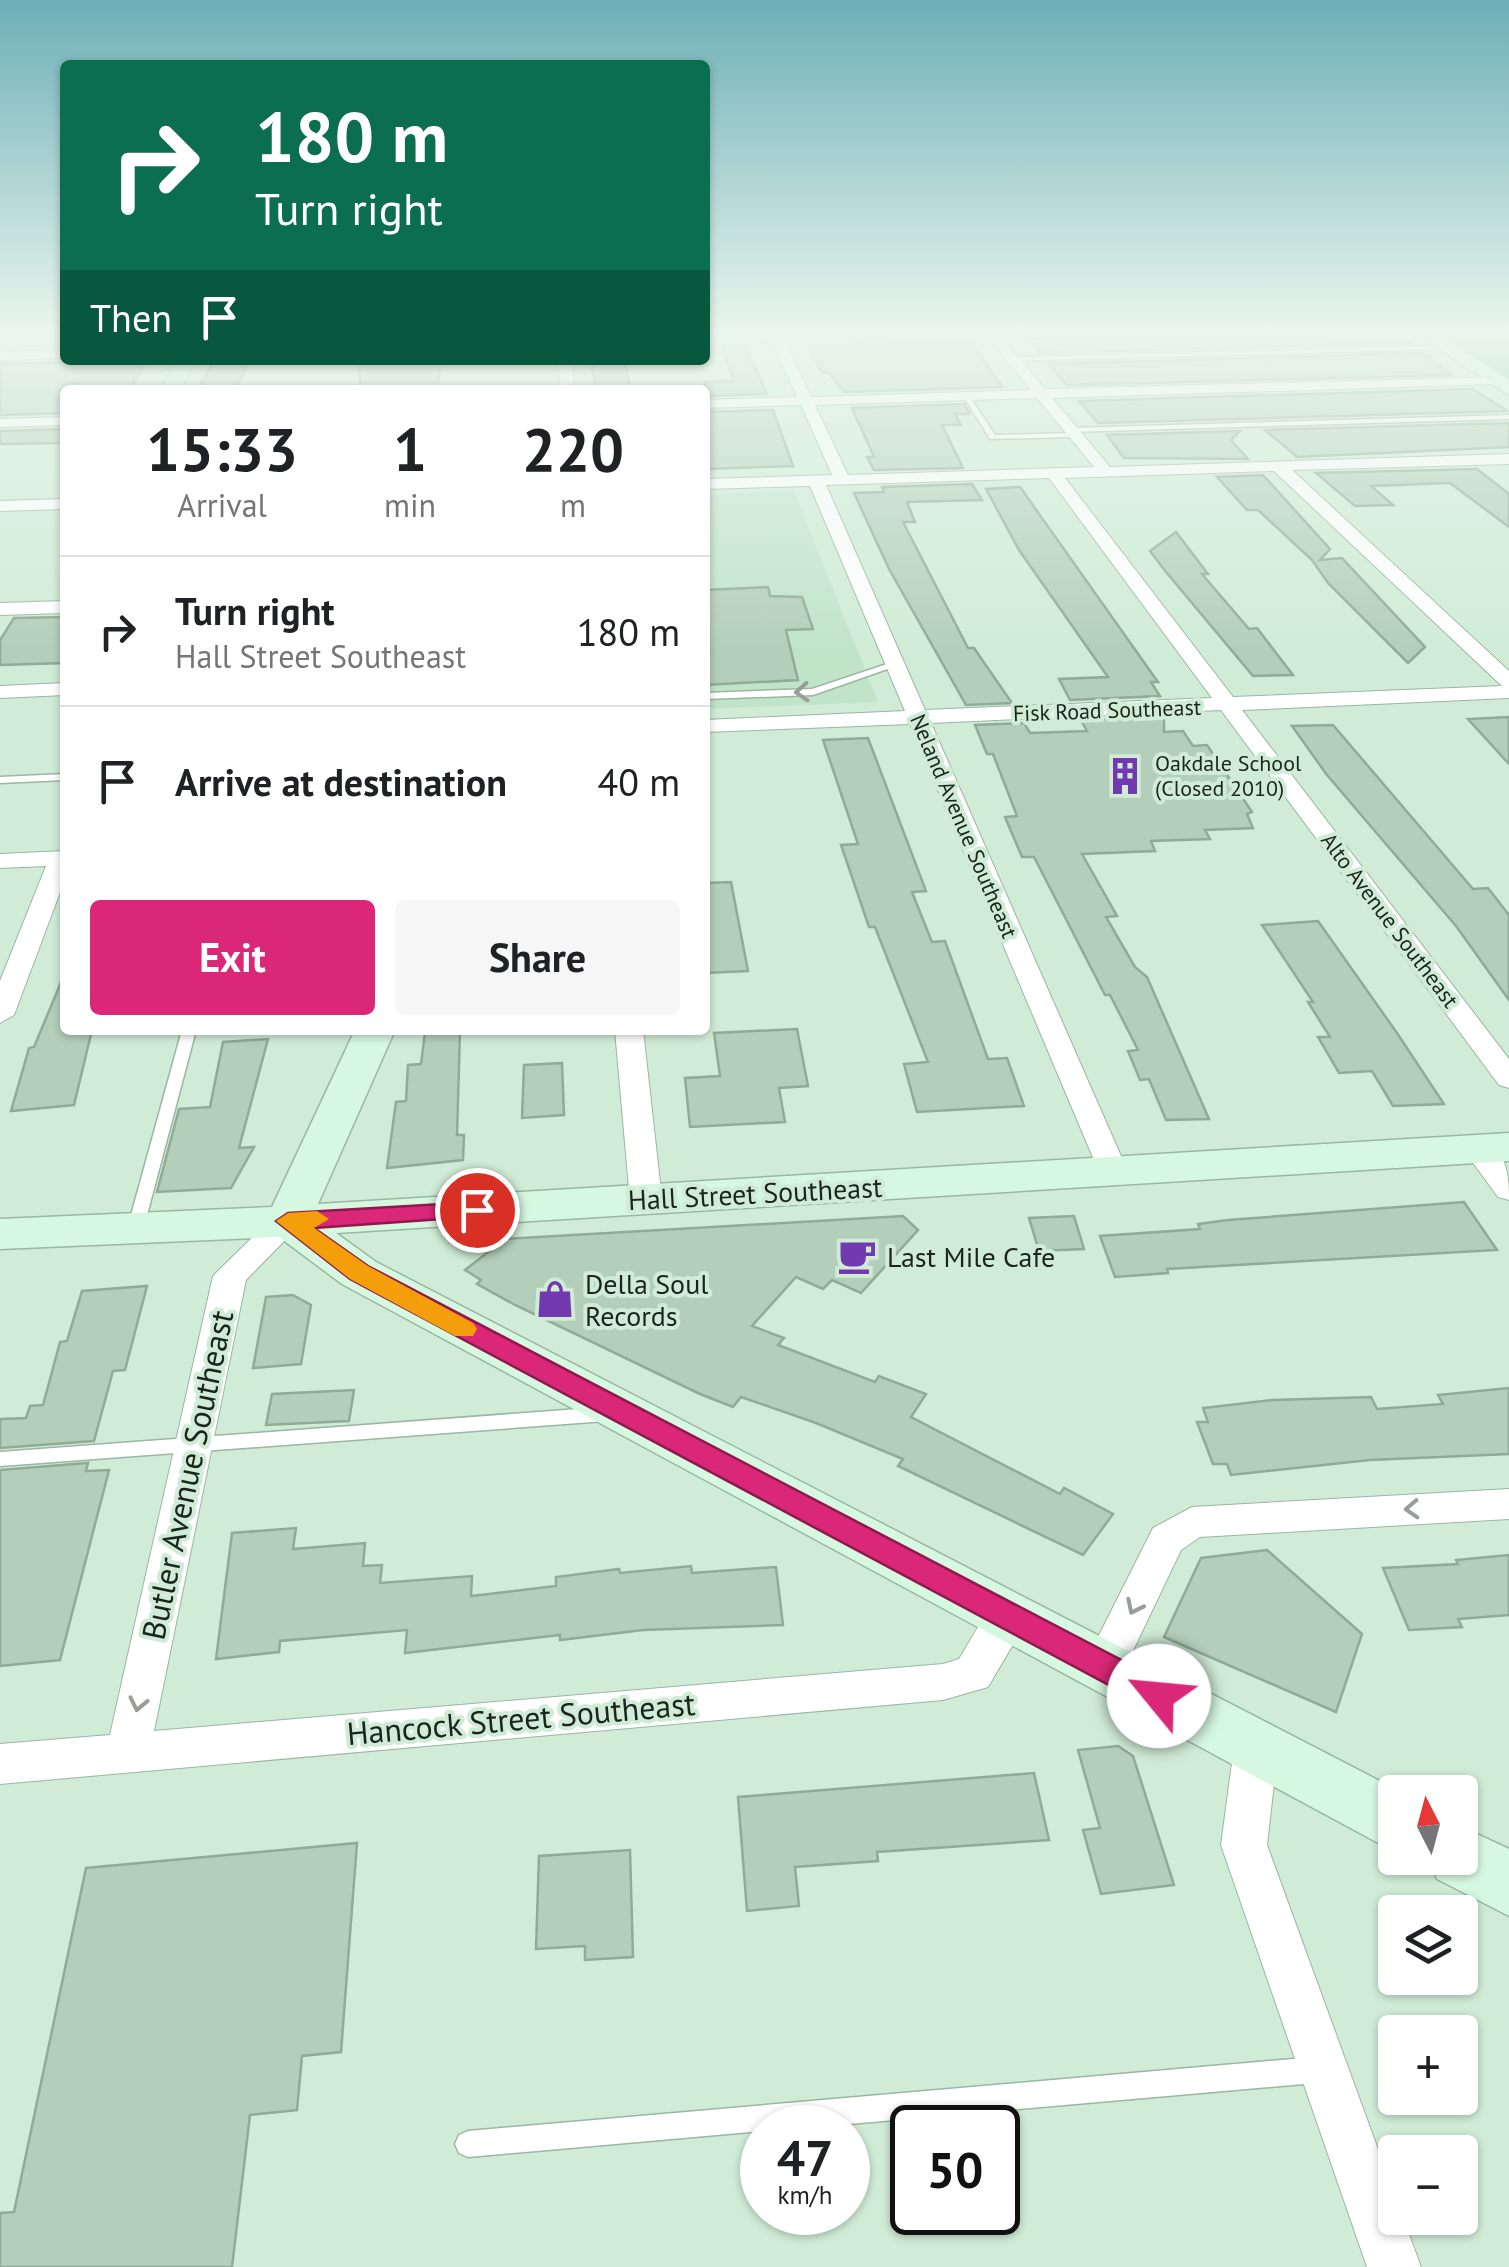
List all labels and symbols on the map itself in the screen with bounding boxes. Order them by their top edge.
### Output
one-way arrow [793,680,809,702]
street label: Fisk Road Southeast [1012,693,1202,727]
street label: Neland Avenue Southeast [904,710,1024,943]
place label: Oakdale School (Closed 2010) [1155,749,1302,802]
building icon: Oakdale School (Closed 2010) [1104,755,1146,797]
street label: Alto Avenue Southeast [1315,827,1465,1013]
pin [435,1168,520,1253]
street label: Hall Street Southeast [627,1168,884,1218]
cafe icon: Last Mile Cafe [836,1235,878,1277]
place label: Last Mile Cafe [887,1238,1055,1275]
place label: Della Soul Records [585,1265,708,1334]
shop icon: Della Soul Records [534,1278,576,1320]
street label: Butler Avenue Southeast [132,1306,242,1643]
one-way arrow [1403,1499,1419,1520]
one-way arrow [1127,1596,1147,1614]
position arrow [1107,1644,1211,1748]
street label: Hancock Street Southeast [345,1682,697,1754]
one-way arrow [129,1695,150,1712]
north arrow [1378,1775,1478,1875]
speed limit sign: 50 [890,2105,1020,2235]

